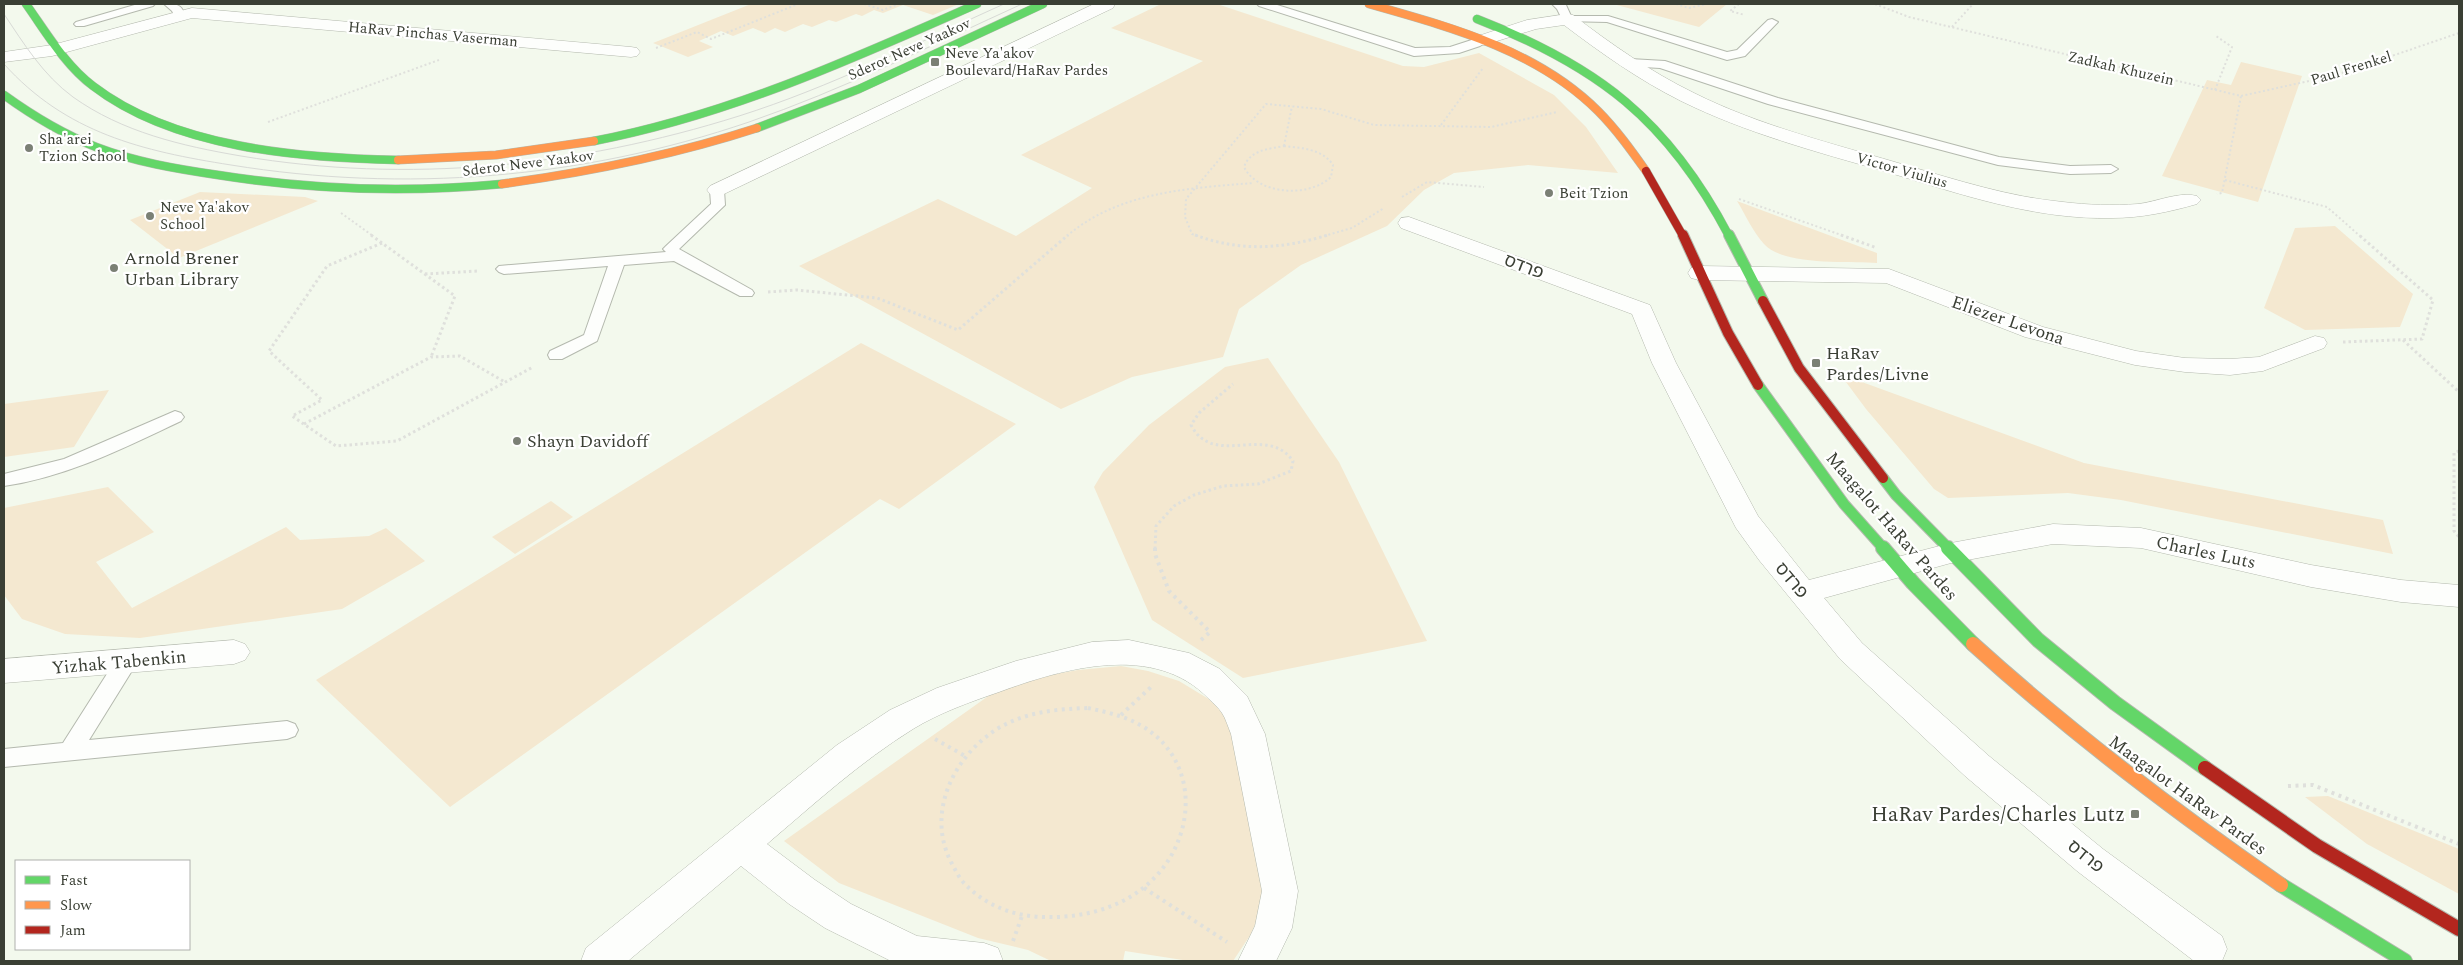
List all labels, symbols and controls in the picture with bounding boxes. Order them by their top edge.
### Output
street label: Sderot Neve Yaakov [844,12,975,87]
street label: HaRav Pinchas Vaserman [347,16,519,53]
place label: Neve Ya'akov Boulevard/HaRav Pardes [945,42,1108,82]
street label: Zadkah Khuzein [2065,45,2177,92]
street label: Paul Frenkel [2308,45,2395,92]
marker: Neve Ya'akov Boulevard/HaRav Pardes [929,56,941,68]
place label: Sha'arei Tzion School [39,128,126,168]
marker: Sha'arei Tzion School [23,142,35,154]
street label: Sderot Neve Yaakov [461,144,596,183]
street label: Victor Viulius [1853,146,1950,195]
place label: Beit Tzion [1559,182,1629,205]
marker: Beit Tzion [1543,187,1555,199]
place label: Neve Ya'akov School [160,196,250,236]
marker: Neve Ya'akov School [144,210,156,222]
place label: Arnold Brener Urban Library [124,245,240,293]
street label: פרדס [1500,247,1548,286]
marker: Arnold Brener Urban Library [108,262,120,274]
street label: Eliezer Levona [1948,289,2068,352]
place label: HaRav Pardes/Livne [1826,340,1929,388]
marker: HaRav Pardes/Livne [1810,357,1822,369]
place label: Shayn Davidoff [527,428,650,455]
marker: Shayn Davidoff [511,435,523,447]
street label: Maagalot HaRav Pardes [1819,446,1964,607]
street label: Charles Luts [2154,529,2258,576]
street label: פרדס [1768,556,1815,605]
street label: Yizhak Tabenkin [51,643,188,682]
street label: Maagalot HaRav Pardes [2103,729,2273,862]
place label: HaRav Pardes/Charles Lutz [1871,799,2125,831]
marker: HaRav Pardes/Charles Lutz [2129,808,2141,820]
street label: פרדס [2061,833,2110,880]
legend [15,860,190,950]
text: Fast [60,869,88,892]
text: Slow [60,894,92,917]
text: Jam [60,919,86,942]

